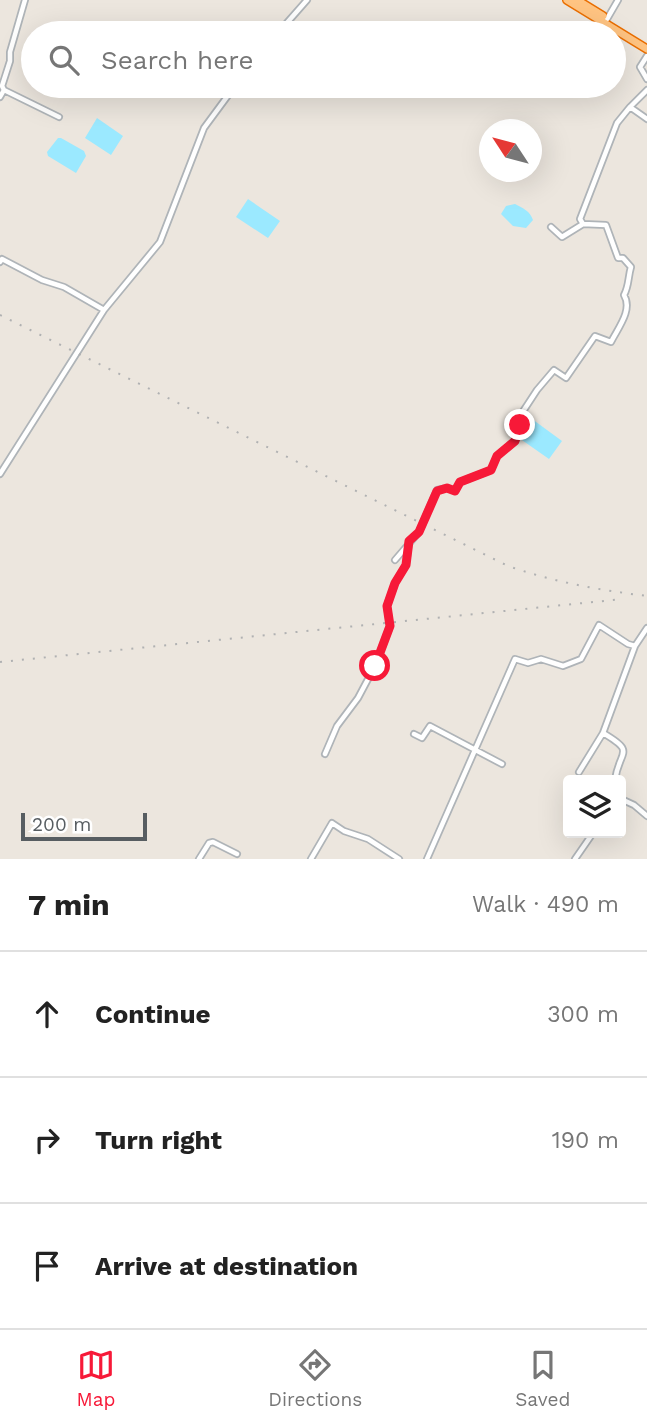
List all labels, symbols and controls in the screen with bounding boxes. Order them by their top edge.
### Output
search box [21,21,626,98]
icon: search [45,41,83,79]
text: Search here [101,45,253,75]
north arrow [479,119,542,182]
route end [504,409,535,440]
route start [359,650,390,681]
map controls [563,775,626,838]
button: layers [563,775,626,838]
scale bar [21,810,147,842]
text: 200 m [32,813,91,836]
text: 7 min [28,887,110,922]
text: Walk · 490 m [472,891,619,918]
icon: ahead [28,995,66,1033]
text: Continue [95,999,211,1029]
text: 300 m [547,1001,619,1028]
icon: right [28,1121,66,1159]
text: Turn right [95,1125,222,1155]
text: 190 m [552,1127,619,1154]
icon: arrive [28,1247,66,1285]
text: Arrive at destination [95,1251,358,1281]
tab: Map [77,1346,115,1411]
tab: Directions [268,1346,362,1411]
tab: Saved [515,1346,570,1411]

